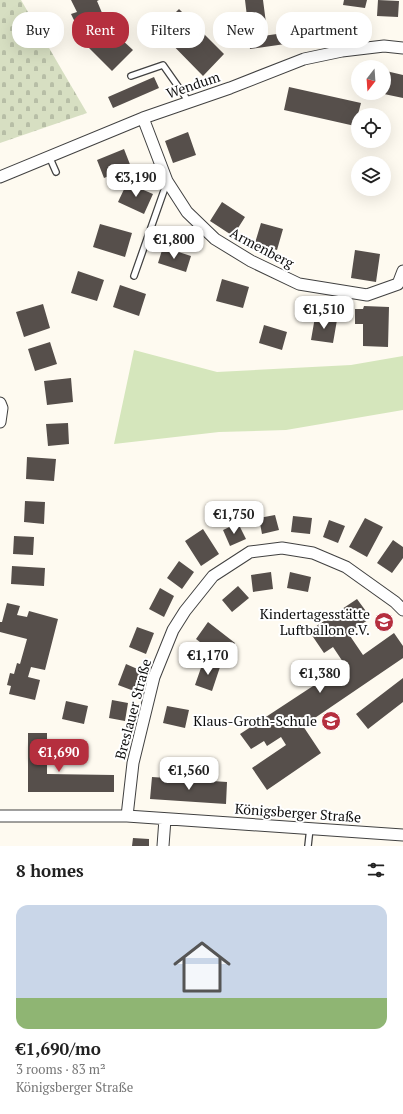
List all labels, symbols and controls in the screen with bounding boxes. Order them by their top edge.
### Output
chip: Buy [12,12,64,48]
chip: Rent [72,12,129,48]
chip: Filters [137,12,205,48]
chip: New [213,12,268,48]
chip: Apartment [276,12,372,48]
north arrow [351,60,391,100]
map controls [351,60,391,196]
street label: Wendum [164,67,222,103]
button: locate [351,108,391,148]
button: layers [351,156,391,196]
pin: €3,190 [103,164,169,198]
text: €3,190 [116,168,156,186]
street label: Armenberg [227,223,298,273]
pin: €1,800 [141,226,207,260]
text: €1,800 [154,230,194,248]
pin: €1,510 [291,296,357,330]
text: €1,510 [304,300,344,318]
pin: €1,750 [201,501,267,535]
text: €1,750 [214,505,254,523]
place label: Kindertagesstätte Luftballon e.V. [260,604,370,639]
school or university icon: Kindertagesstätte Luftballon e.V. [373,611,395,633]
pin: €1,170 [175,642,241,676]
text: €1,170 [188,646,228,664]
street label: Breslauer Straße [110,656,155,761]
pin: €1,380 [287,660,353,694]
text: €1,380 [300,664,340,682]
school or university icon: Klaus-Groth-Schule [320,710,342,732]
place label: Klaus-Groth-Schule [193,711,317,730]
pin: €1,690 [26,739,92,773]
text: €1,690 [39,743,79,761]
pin: €1,560 [156,757,222,791]
text: €1,560 [169,761,209,779]
street label: Königsberger Straße [234,799,362,826]
text: 8 homes [16,859,84,882]
icon: filters [365,859,387,881]
icon: home [166,931,238,1003]
text: €1,690/mo [16,1037,101,1060]
text: 3 rooms · 83 m² [16,1060,106,1078]
text: Königsberger Straße [16,1078,133,1096]

